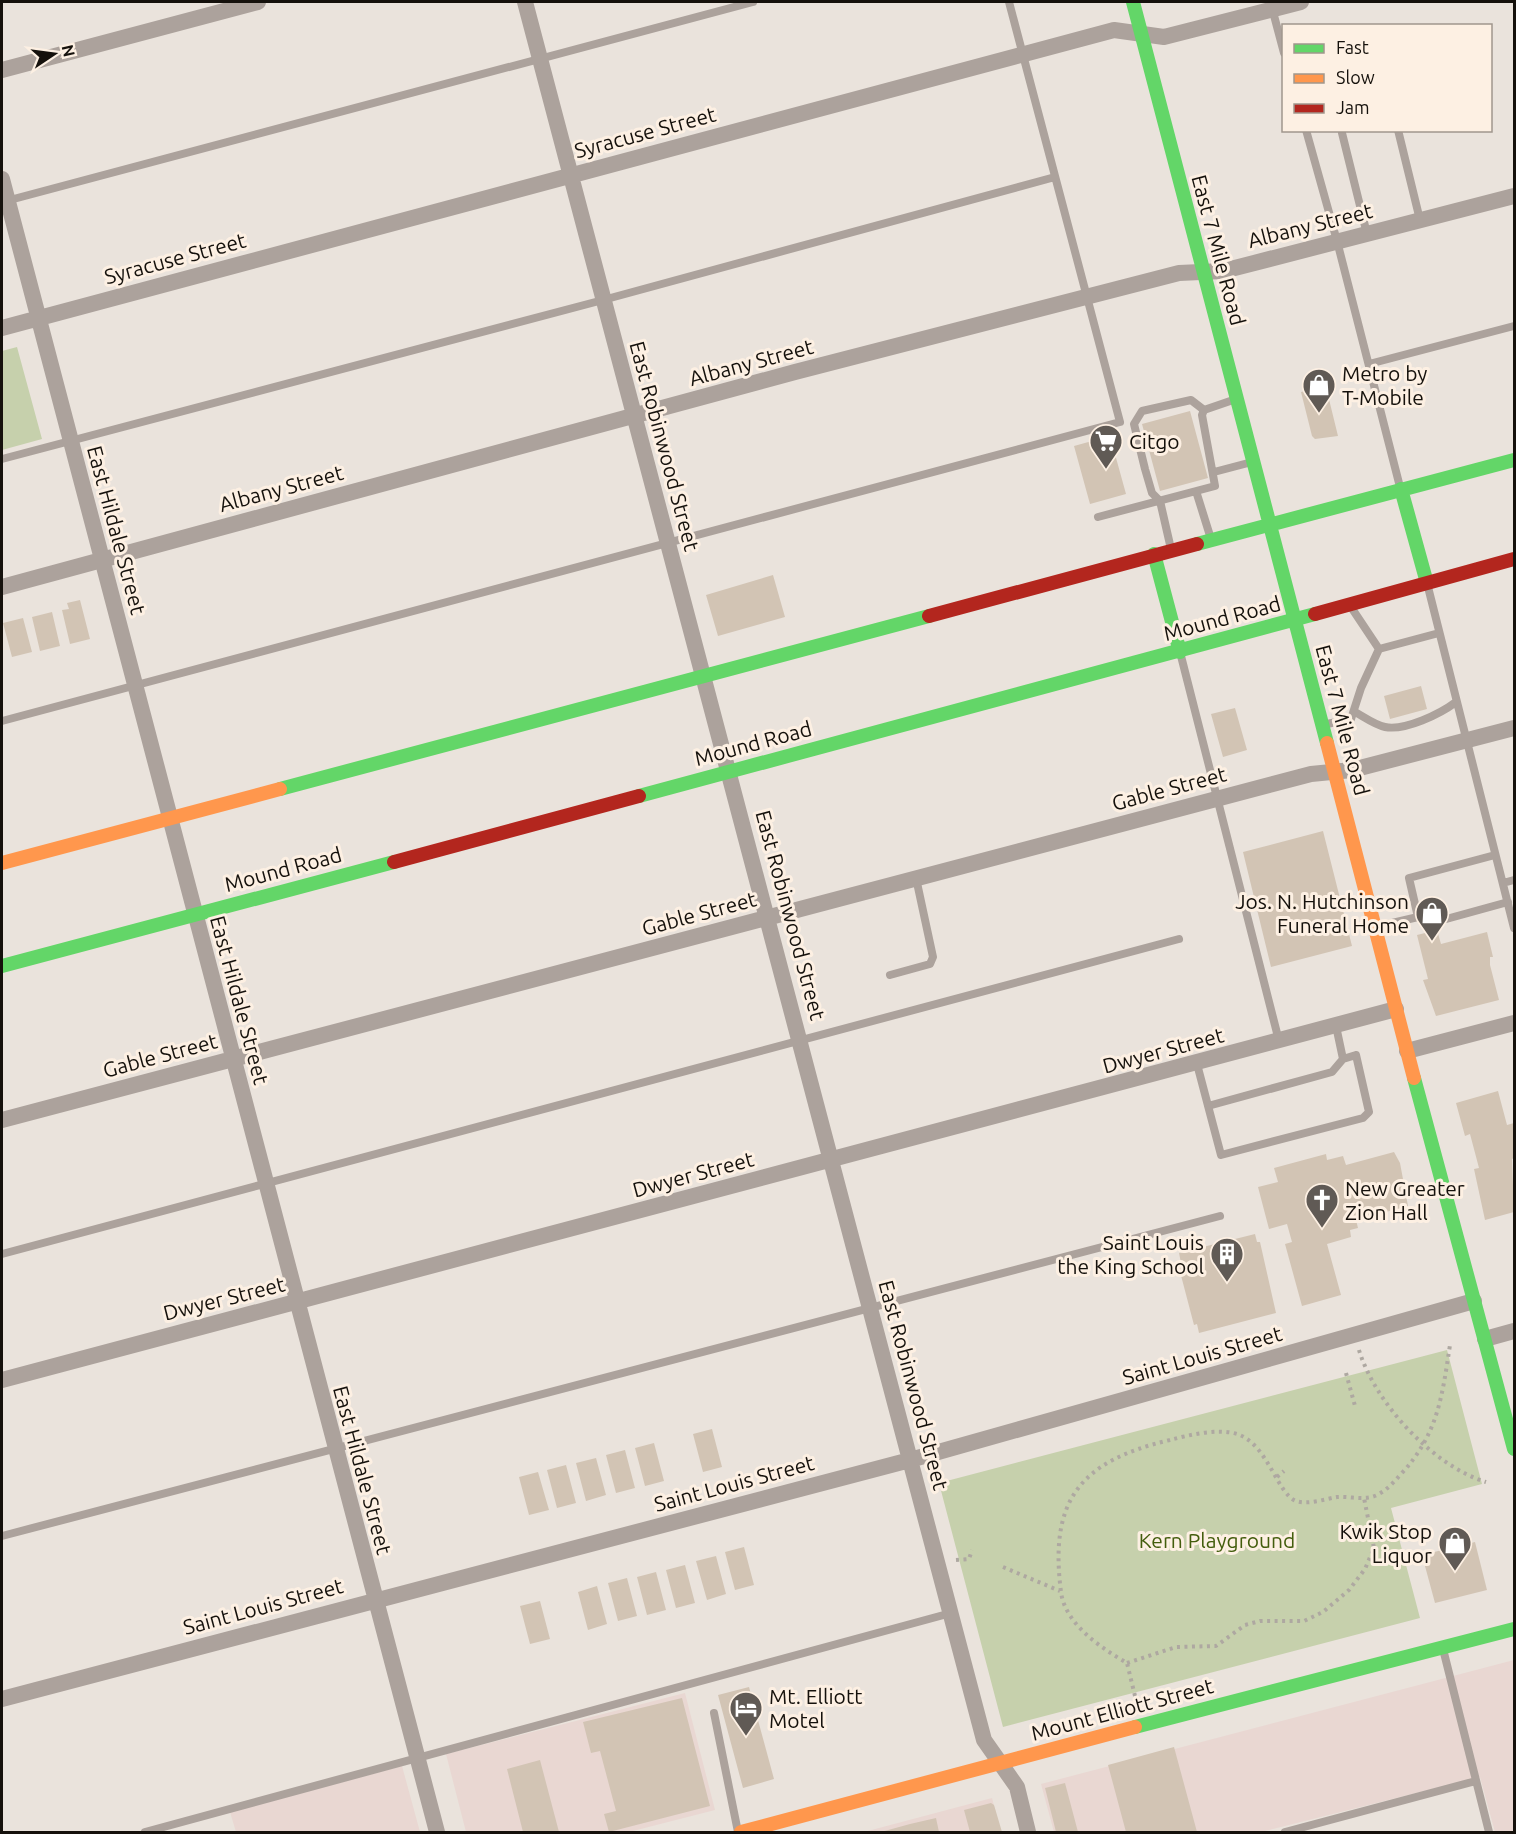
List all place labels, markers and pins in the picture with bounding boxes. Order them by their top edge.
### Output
place label: Metro by T-Mobile [1342,361,1428,409]
shop icon: Metro by T-Mobile [1301,367,1337,414]
supermarket icon: Citgo [1088,423,1124,470]
place label: Citgo [1129,429,1180,453]
place label: Jos. N. Hutchinson Funeral Home [1235,889,1409,937]
shop icon: Jos. N. Hutchinson Funeral Home [1414,895,1450,942]
place label: New Greater Zion Hall [1345,1176,1465,1224]
church icon: New Greater Zion Hall [1304,1182,1340,1229]
place label: Saint Louis the King School [1057,1230,1204,1278]
building icon: Saint Louis the King School [1209,1236,1245,1283]
place label: Kwik Stop Liquor [1339,1519,1432,1567]
shop icon: Kwik Stop Liquor [1437,1525,1473,1572]
place label: Mt. Elliott Motel [769,1684,862,1732]
hotel icon: Mt. Elliott Motel [728,1690,764,1737]

